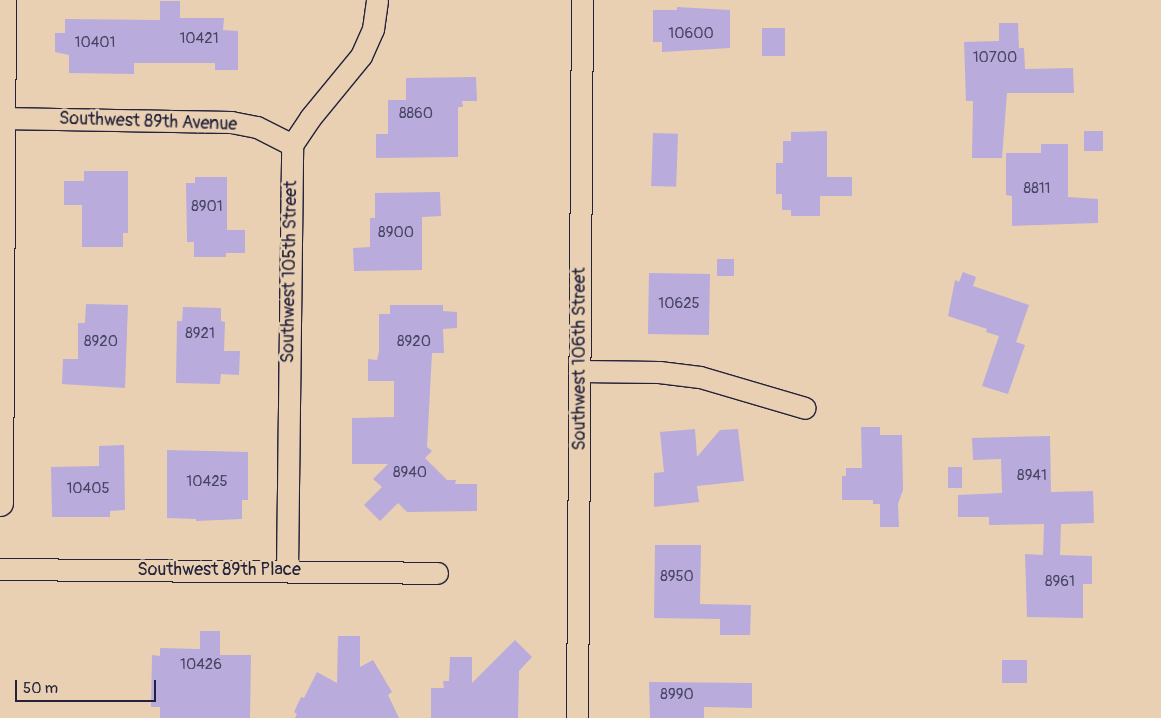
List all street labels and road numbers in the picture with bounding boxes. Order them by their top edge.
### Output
street label: Southwest 89th Avenue [58,108,238,136]
street label: Southwest 105th Street [278,181,302,363]
street label: Southwest 106th Street [569,267,591,451]
street label: Southwest 89th Place [137,559,301,581]

